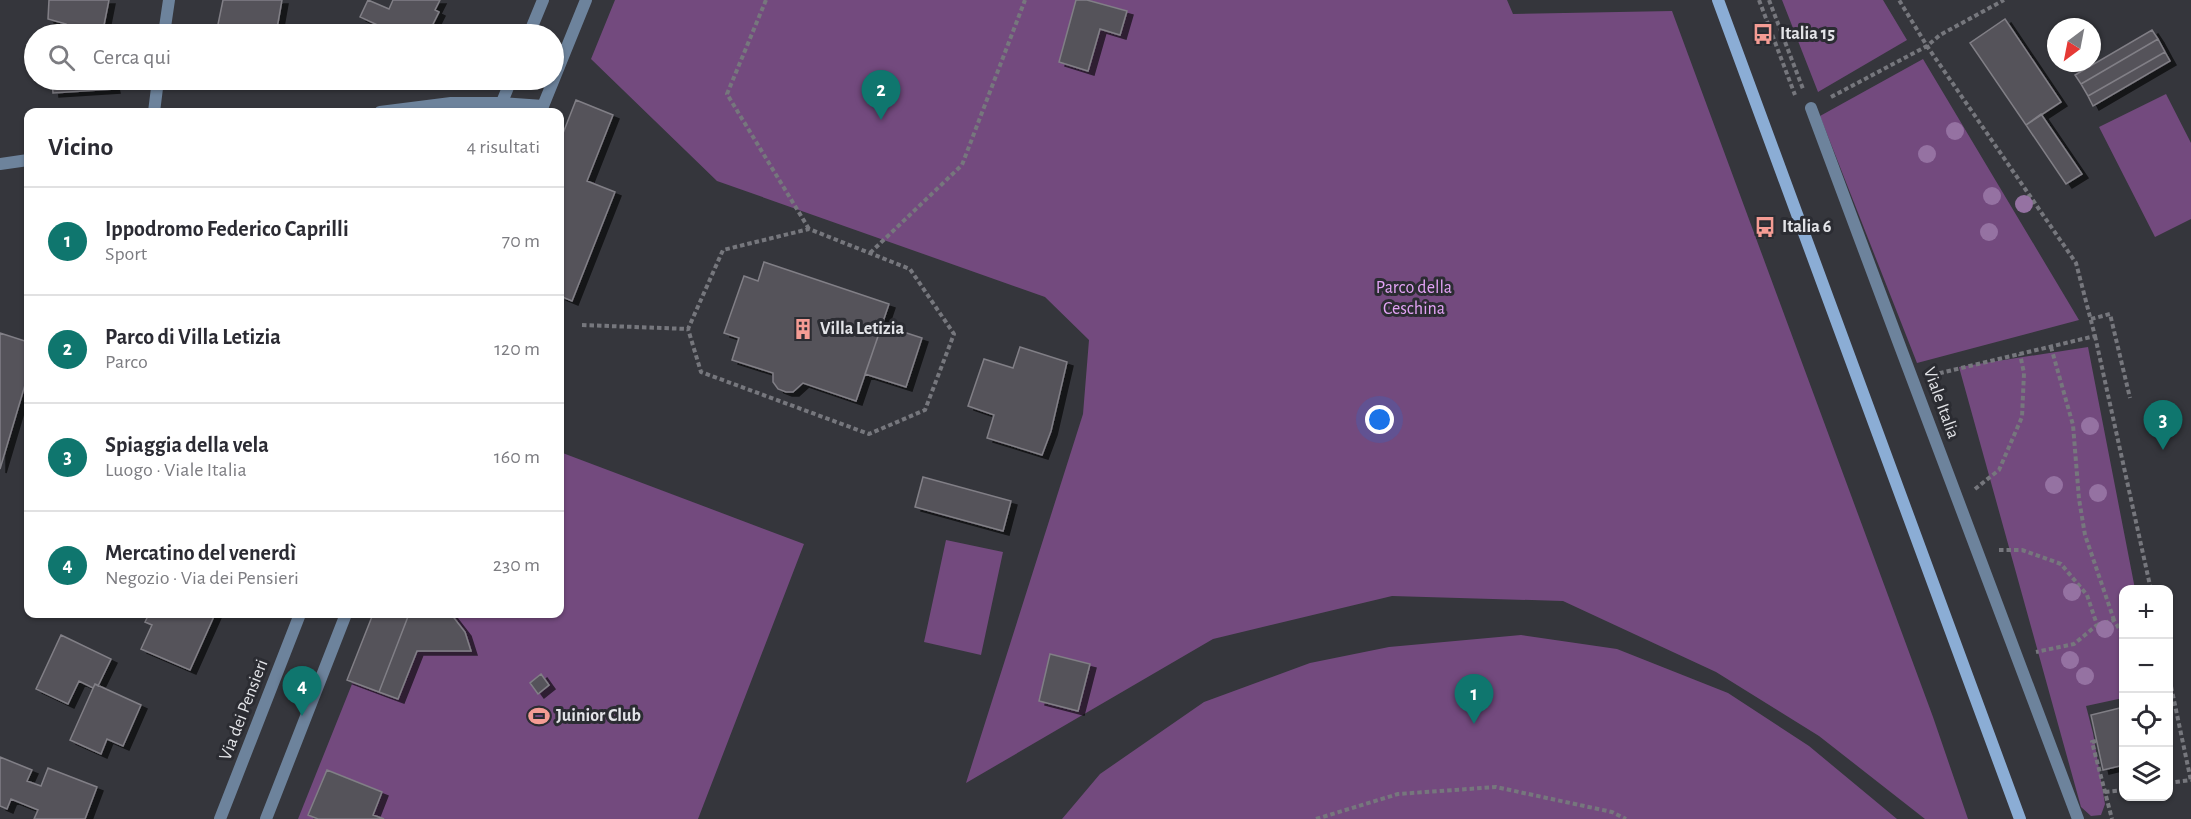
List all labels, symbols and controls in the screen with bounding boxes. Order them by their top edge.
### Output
north arrow [2047,18,2101,72]
bus stop icon: Italia 15 [1751,22,1775,46]
search box [24,24,564,90]
place label: Italia 15 [1780,25,1835,43]
icon: search [45,41,78,74]
text: Cerca qui [93,46,171,68]
pin: 2 [862,70,900,120]
text: Vicino [48,134,113,160]
text: 4 risultati [466,137,540,157]
bus stop icon: Italia 6 [1753,215,1777,239]
text: Ippodromo Federico Caprilli [105,218,349,240]
place label: Italia 6 [1782,218,1832,236]
text: 1 [64,231,71,251]
text: 70 m [502,231,540,251]
text: Sport [105,244,147,264]
park label: Parco della Ceschina [1376,279,1452,318]
building icon: Villa Letizia [791,317,815,341]
place label: Villa Letizia [820,320,904,338]
text: Parco di Villa Letizia [105,326,281,348]
text: 2 [63,339,72,359]
text: 120 m [494,339,540,359]
text: Parco [105,352,148,372]
street label: Viale Italia [1920,365,1962,441]
pin: 3 [2144,400,2182,450]
your location [1365,405,1394,434]
text: Spiaggia della vela [105,434,269,456]
text: 3 [63,447,72,467]
text: 160 m [494,447,540,467]
text: Luogo · Viale Italia [105,460,247,480]
text: Mercatino del venerdì [105,542,296,564]
text: 4 [62,555,73,575]
text: 230 m [493,555,540,575]
text: Negozio · Via dei Pensieri [105,568,299,588]
map controls [2119,585,2173,801]
button: + [2119,585,2173,639]
button: − [2119,639,2173,693]
street label: Via dei Pensieri [217,657,271,763]
pin: 4 [282,666,322,716]
pin: 1 [1454,674,1494,724]
button: locate [2119,693,2173,747]
sports icon: Juinior Club [527,704,551,728]
place label: Juinior Club [556,707,641,725]
button: layers [2119,747,2173,801]

